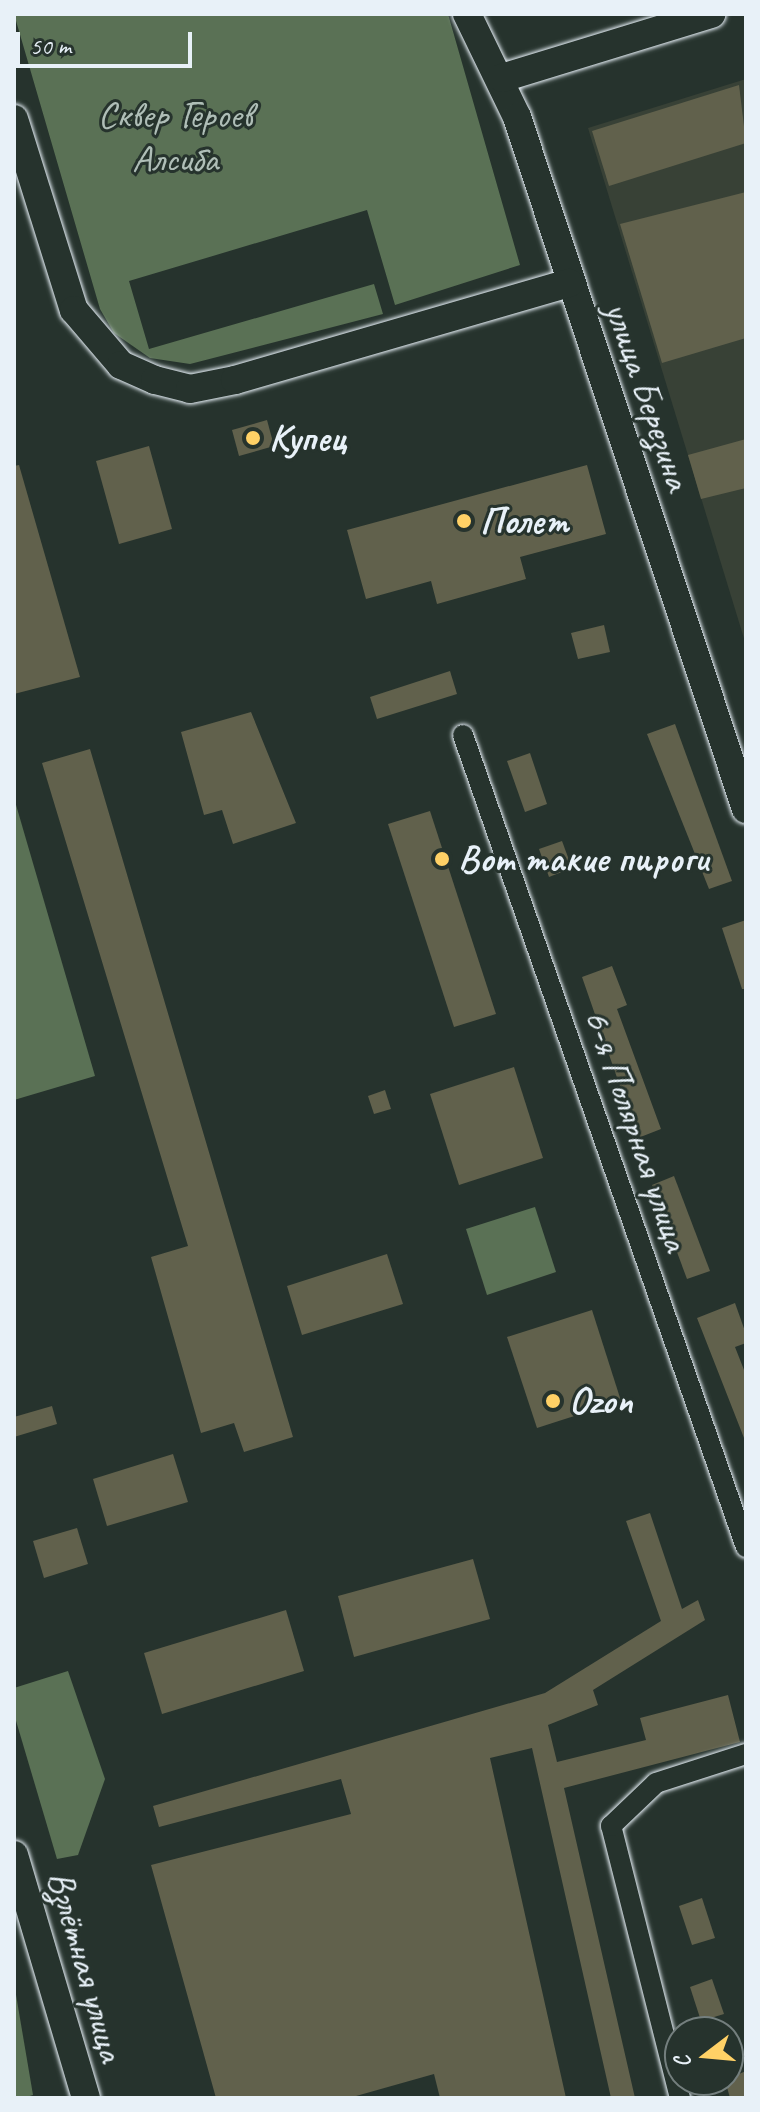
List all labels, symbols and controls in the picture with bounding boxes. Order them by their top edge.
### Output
scale bar [20,16,196,66]
text: 50 m [30,31,71,61]
park label: Сквер Героев Алсиба [98,92,252,182]
street label: улица Березина [594,295,702,497]
place label: Купец [269,415,346,461]
marker: Купец [244,429,262,447]
place label: Полет [480,498,568,544]
marker: Полет [455,512,473,530]
place label: Вот такие пироги [458,836,706,882]
marker: Вот такие пироги [433,850,451,868]
street label: 6-я Полярная улица [574,1002,700,1258]
place label: Ozon [569,1378,632,1424]
marker: Ozon [544,1392,562,1410]
street label: Взлётная улица [37,1864,135,2068]
north arrow [664,2016,744,2096]
text: С [668,2053,698,2071]

